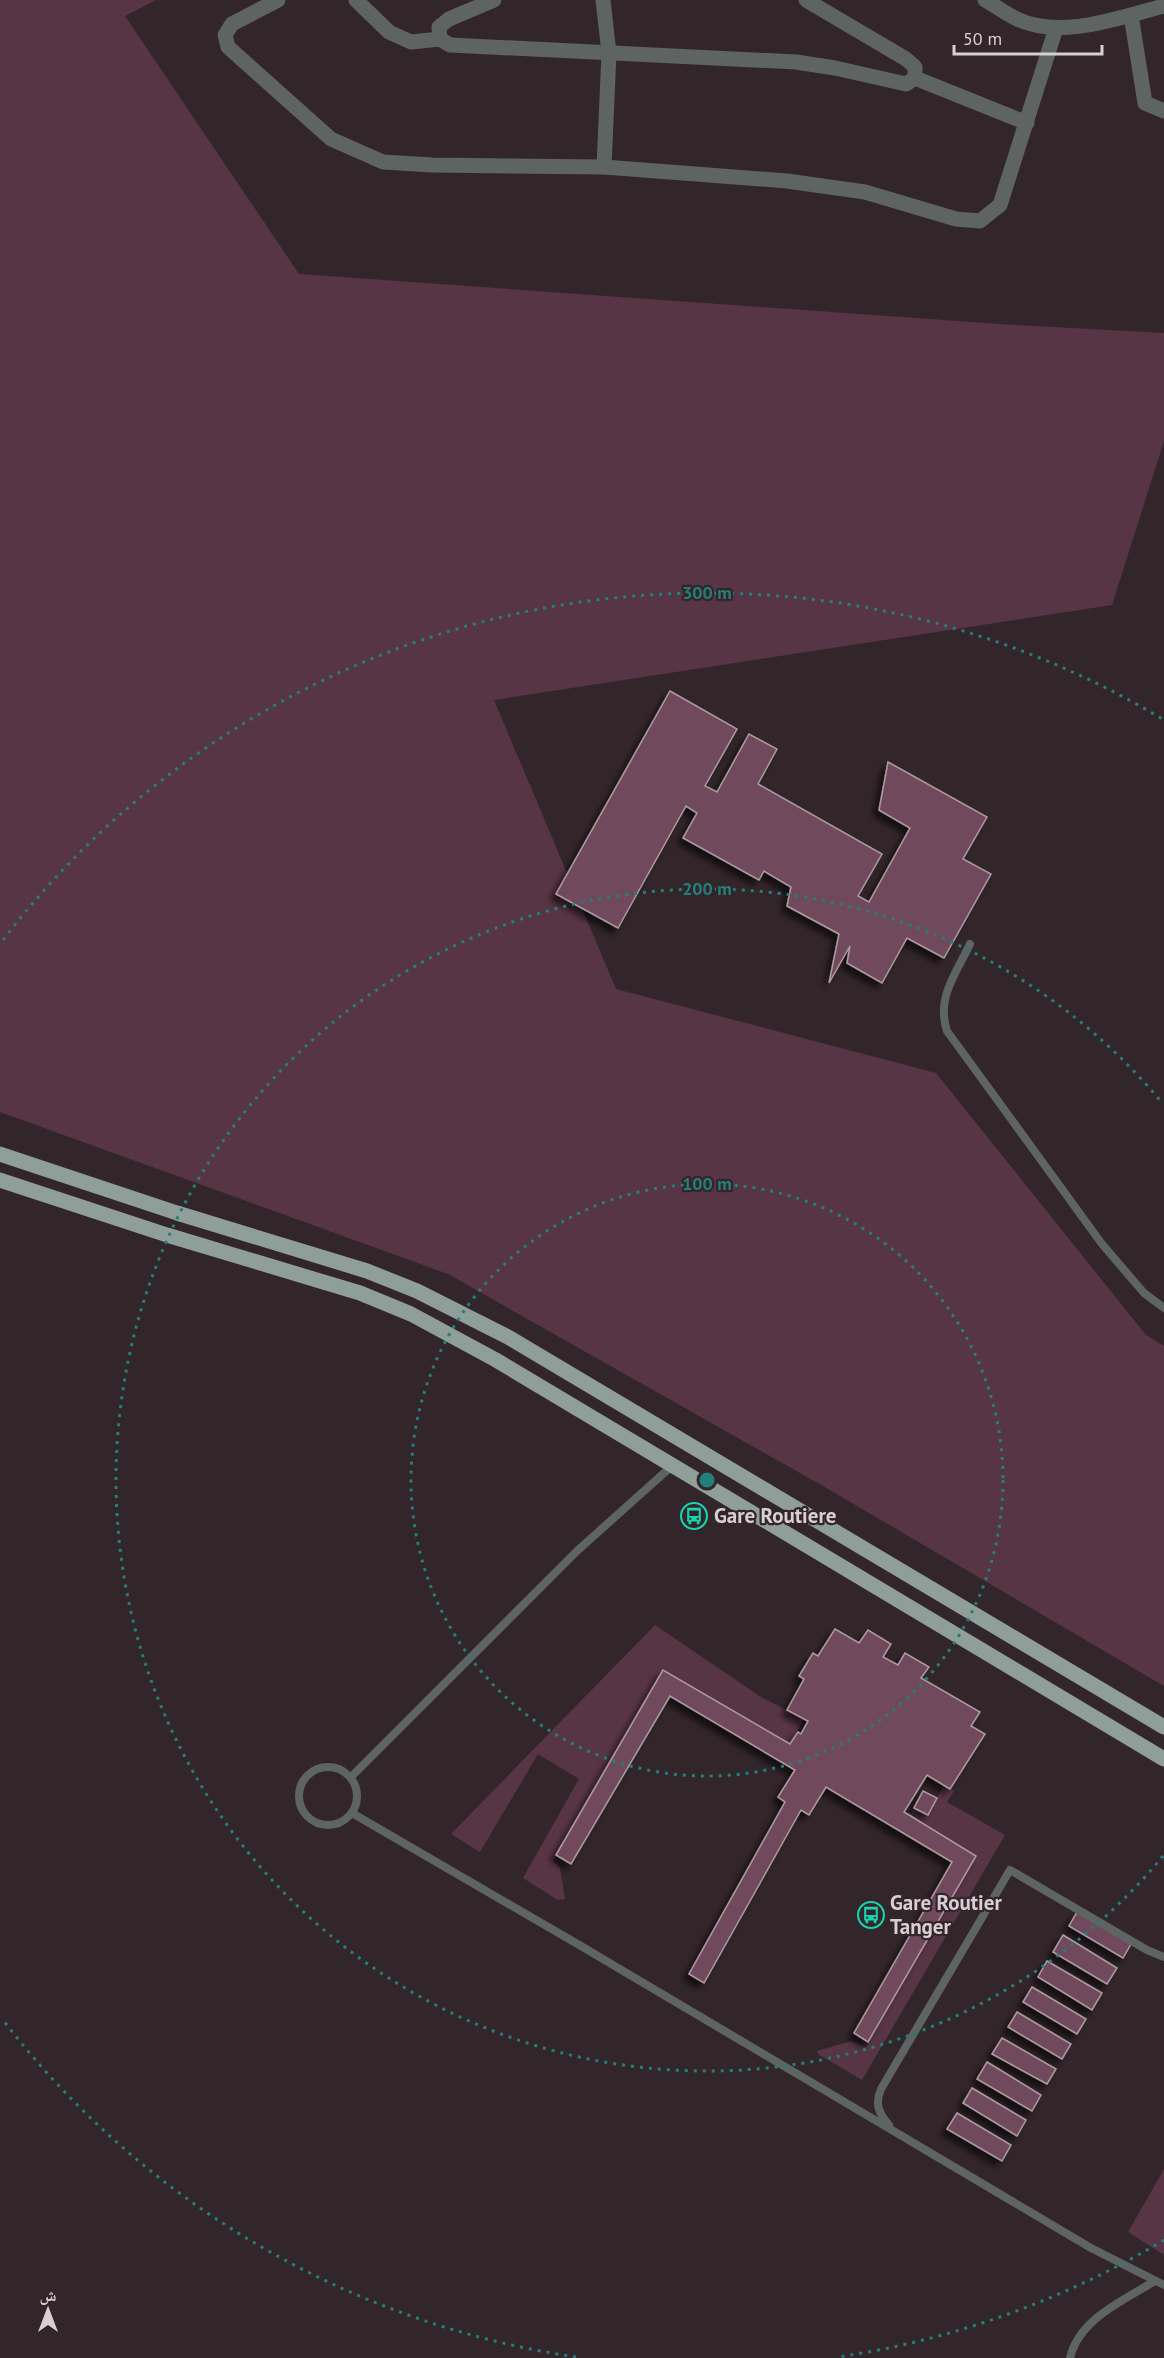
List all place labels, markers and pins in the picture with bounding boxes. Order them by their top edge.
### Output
centre of rings [697,1470,717,1490]
bus stop icon: Gare Routiere [679,1501,709,1531]
place label: Gare Routiere [714,1502,836,1529]
place label: Gare Routier Tanger [890,1889,1002,1940]
bus stop icon: Gare Routier Tanger [856,1900,886,1930]

